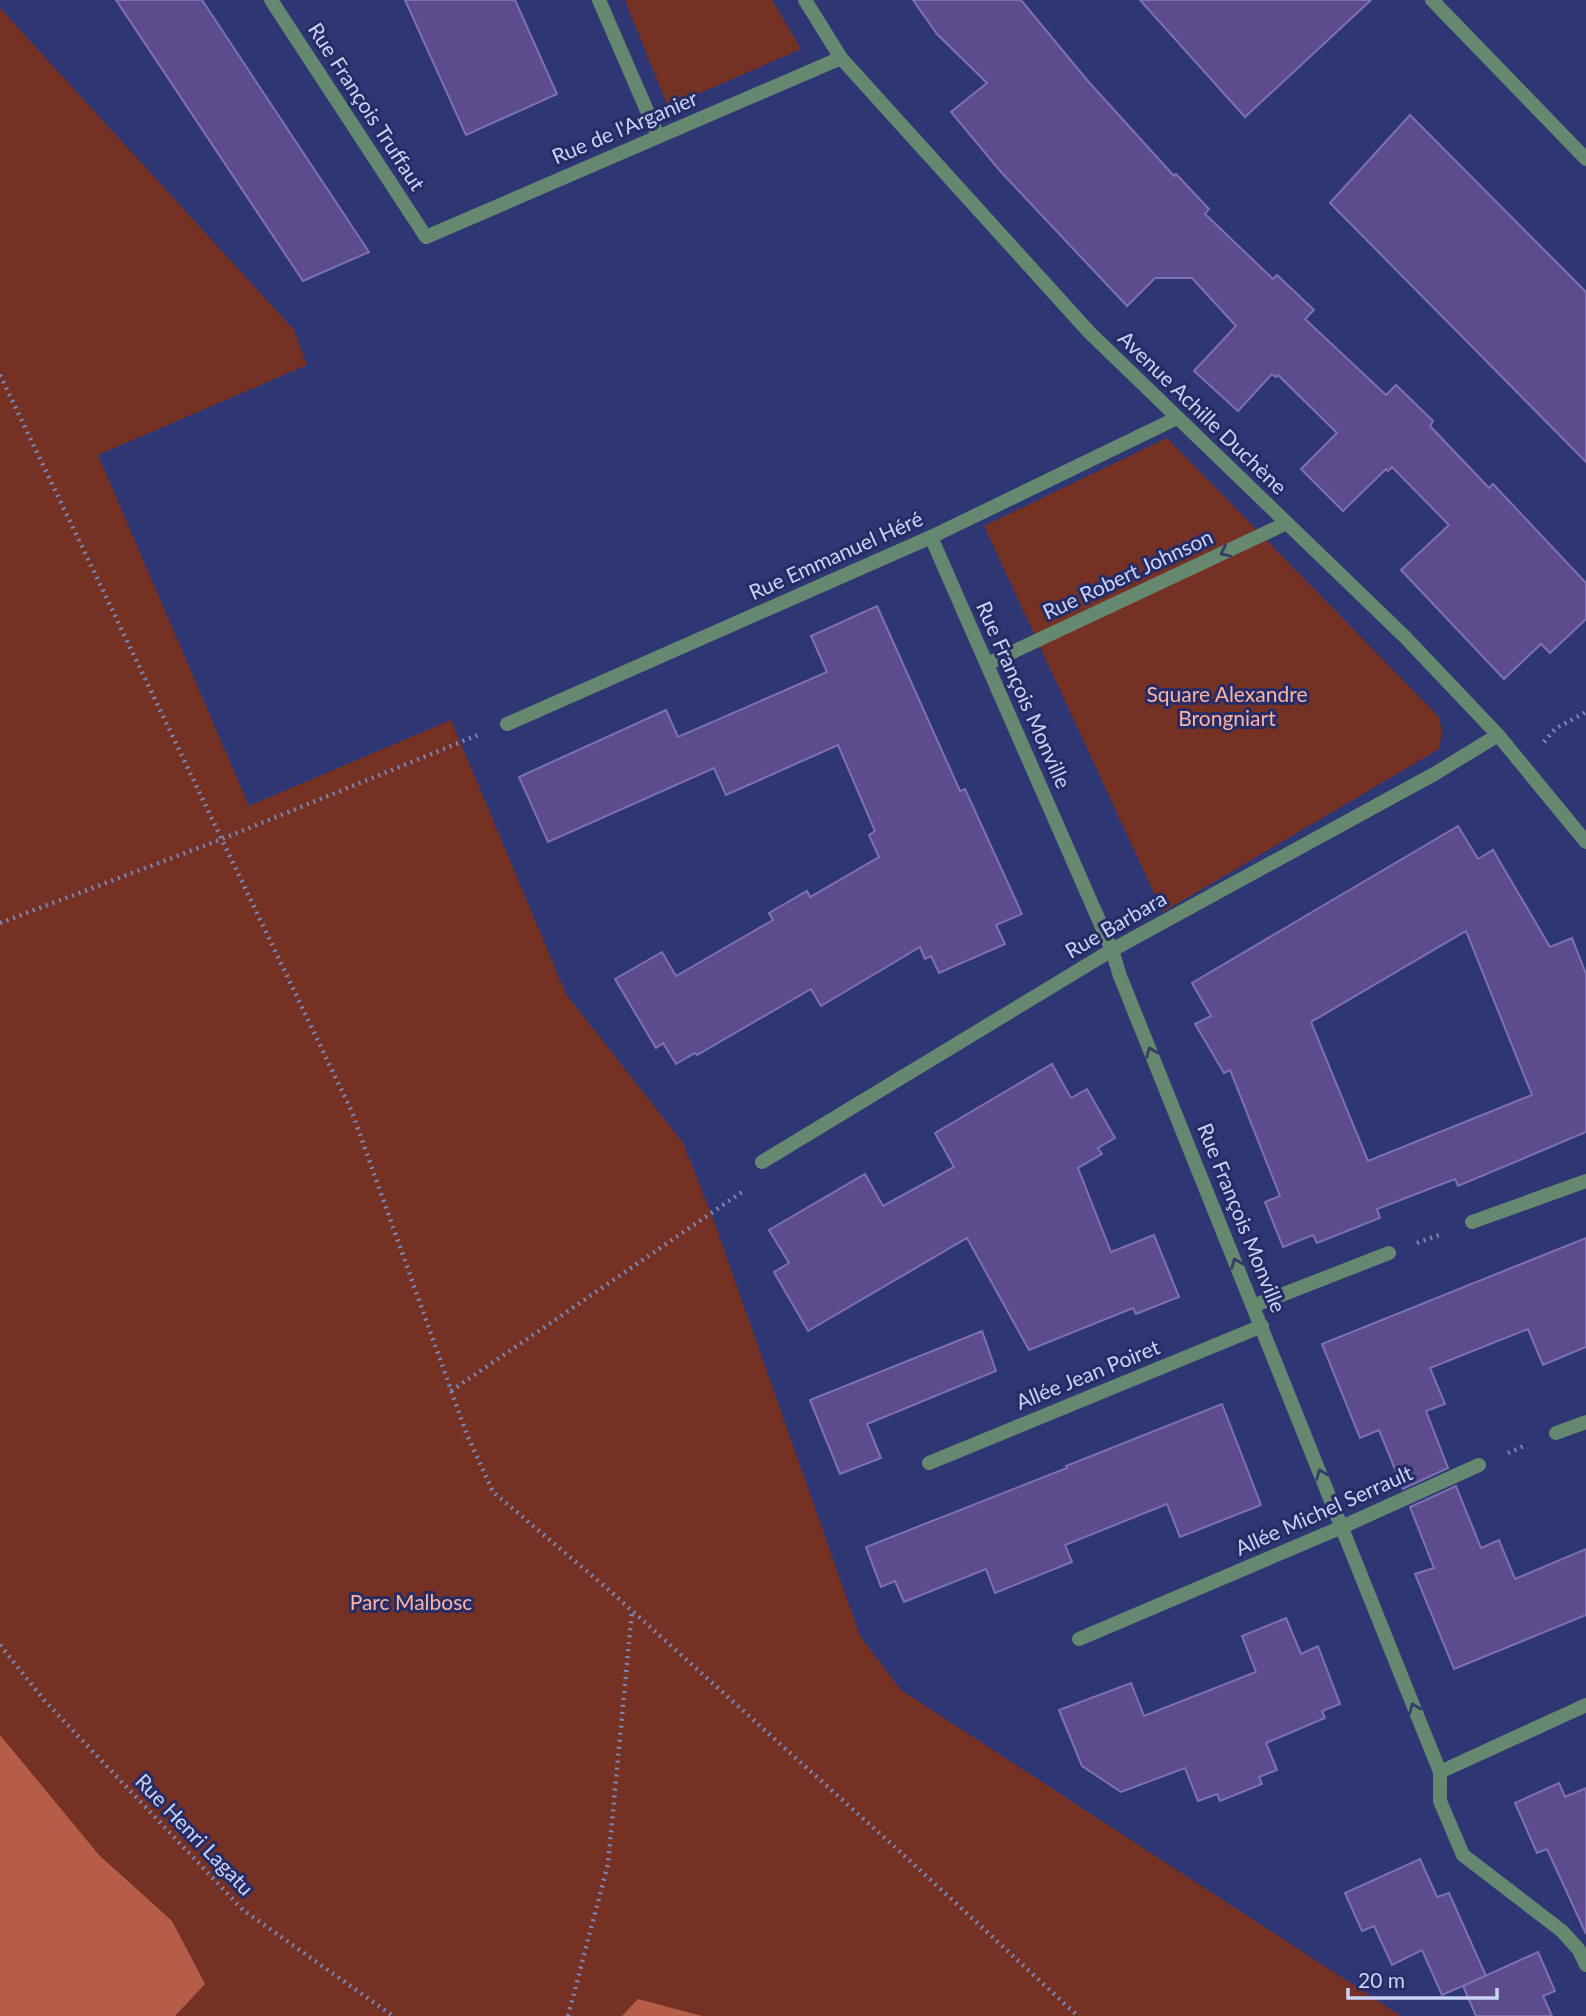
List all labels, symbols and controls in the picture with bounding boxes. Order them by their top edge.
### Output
street label: Rue François Truffaut [304,18,431,195]
street label: Rue de l'Arganier [548,85,701,169]
street label: Avenue Achille Duchène [1114,325,1292,499]
street label: Rue Emmanuel Héré [745,505,926,604]
street label: Rue Robert Johnson [1038,523,1216,624]
one-way arrow [1220,544,1232,558]
street label: Rue François Monville [972,597,1077,792]
park label: Square Alexandre Brongniart [1147,681,1307,730]
street label: Rue Barbara [1060,885,1170,963]
one-way arrow [1145,1047,1159,1059]
street label: Rue François Monville [1193,1119,1292,1316]
one-way arrow [1230,1258,1244,1271]
street label: Allée Jean Poiret [1012,1333,1163,1414]
street label: Allée Michel Serrault [1231,1459,1416,1560]
one-way arrow [1316,1469,1330,1481]
park label: Parc Malbosc [350,1589,472,1614]
one-way arrow [1409,1703,1423,1715]
street label: Rue Henri Lagatu [131,1768,259,1900]
scale bar [1348,1956,1497,2000]
text: 20 m [1358,1967,1405,1992]

